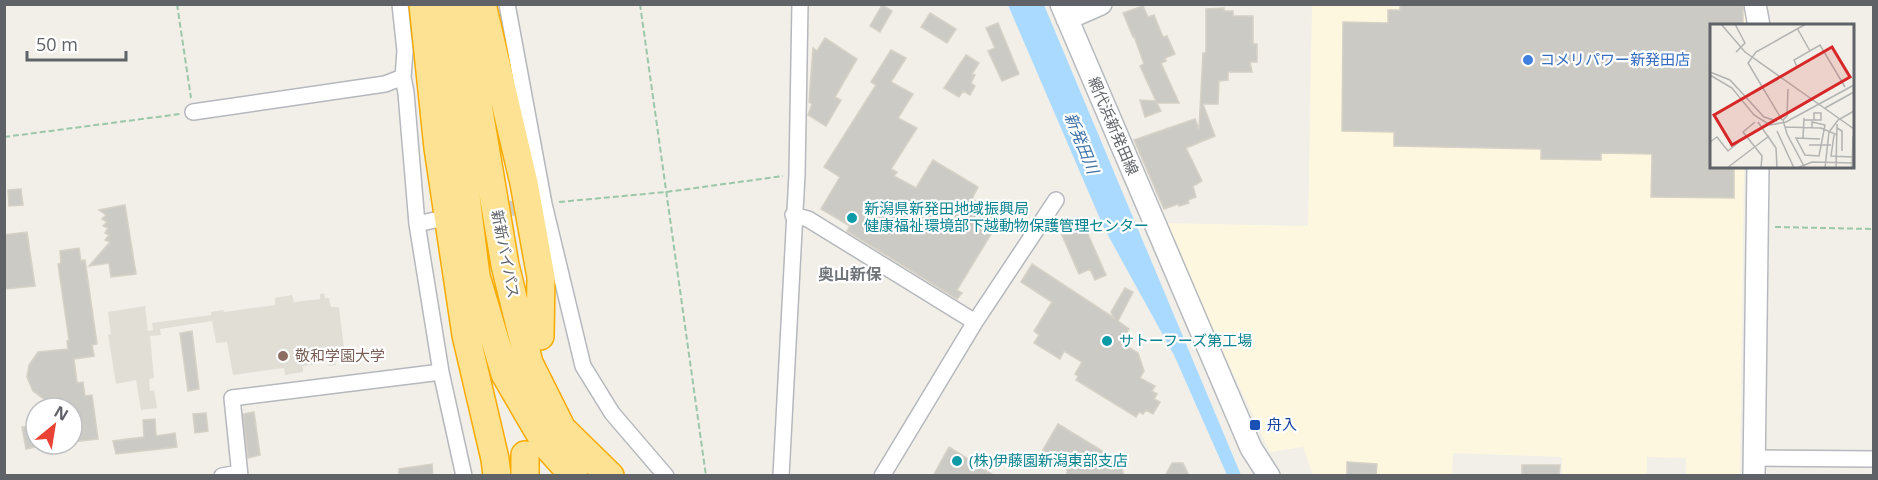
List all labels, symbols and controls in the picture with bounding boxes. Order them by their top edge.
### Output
scale bar [27,24,126,62]
inset map [1710,24,1854,168]
text: 50 m [36,32,78,56]
place label: コメリパワー新発田店 [1540,49,1690,69]
marker: コメリパワー新発田店 [1521,53,1535,67]
street label: 網代浜新発田線 [1084,73,1144,178]
water label: 新発田川 [1060,109,1105,179]
place label: 新潟県新発田地域振興局 健康福祉環境部下越動物保護管理センター [864,198,1149,235]
street label: 新新バイパス [488,208,524,300]
marker: 新潟県新発田地域振興局 健康福祉環境部下越動物保護管理センター [845,211,859,225]
district label: 奥山新保 [818,263,882,285]
place label: サトーフーズ第工場 [1119,330,1252,350]
marker: サトーフーズ第工場 [1100,334,1114,348]
place label: 敬和学園大学 [295,345,385,365]
marker: 敬和学園大学 [276,349,290,363]
north arrow [24,396,84,456]
text: N [50,400,73,426]
place label: 舟入 [1267,414,1297,434]
marker: 舟入 [1248,418,1262,432]
place label: (株)伊藤園新潟東部支店 [969,450,1128,470]
marker: (株)伊藤園新潟東部支店 [950,454,964,468]

